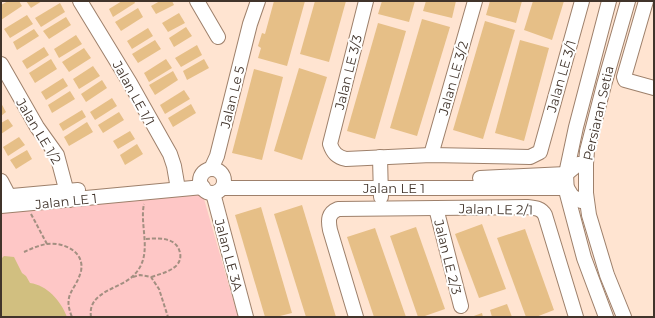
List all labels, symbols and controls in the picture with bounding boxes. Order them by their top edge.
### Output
street label: Jalan LE 3/3 [331,33,365,112]
street label: Jalan LE 3/1 [543,38,579,115]
street label: Jalan LE 3/2 [435,39,471,118]
street label: Jalan LE 1/1 [109,57,158,128]
street label: Jalan Le 5 [216,64,247,131]
street label: Persiaran Setia [579,64,617,162]
street label: Jalan LE 1/2 [13,94,65,167]
street label: Jalan LE 1 [362,180,425,196]
street label: Jalan LE 1 [33,190,98,212]
street label: Jalan LE 2/1 [458,200,533,218]
street label: Jalan LE 3A [211,216,246,293]
street label: Jalan LE 2/3 [431,217,465,296]

